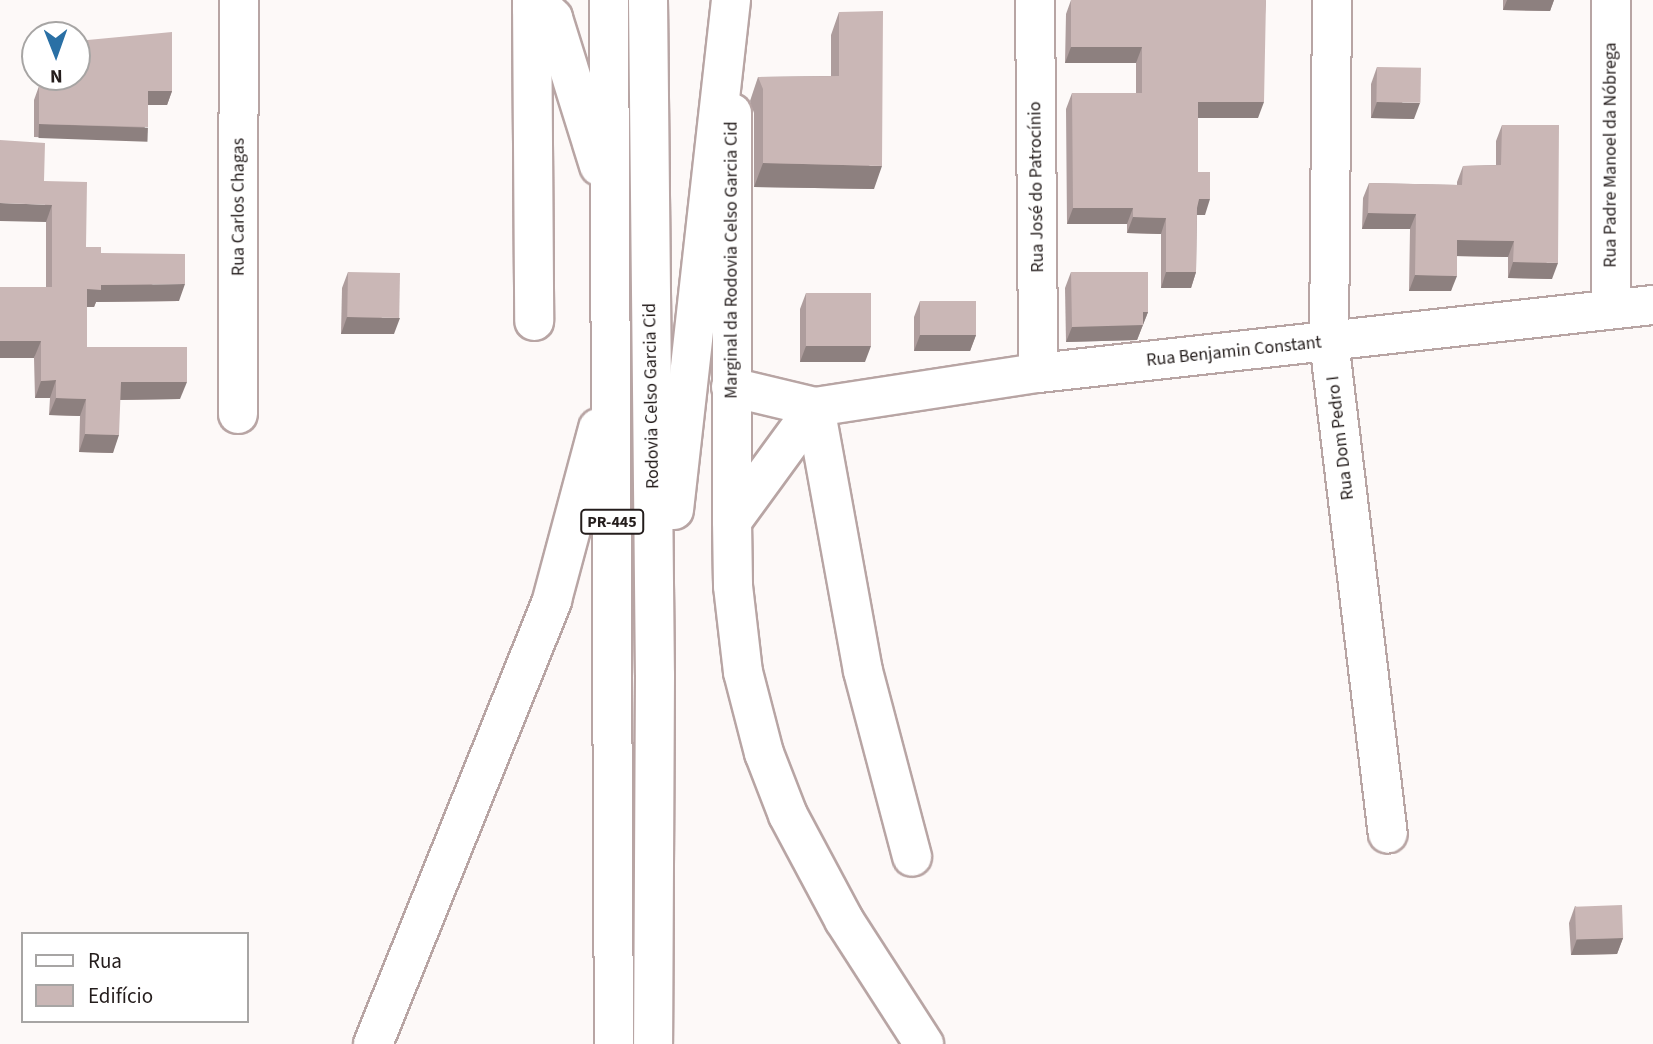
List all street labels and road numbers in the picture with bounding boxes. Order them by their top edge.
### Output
street label: Rua Padre Manoel da Nóbrega [1600,42,1622,268]
street label: Rua José do Patrocínio [1025,101,1049,273]
street label: Marginal da Rodovia Celso Garcia Cid [721,121,743,399]
street label: Rua Carlos Chagas [228,138,250,276]
street label: Rodovia Celso Garcia Cid [640,303,664,489]
street label: Rua Benjamin Constant [1145,332,1323,372]
street label: Rua Dom Pedro I [1323,375,1359,501]
road number: PR-445 [579,509,645,534]

